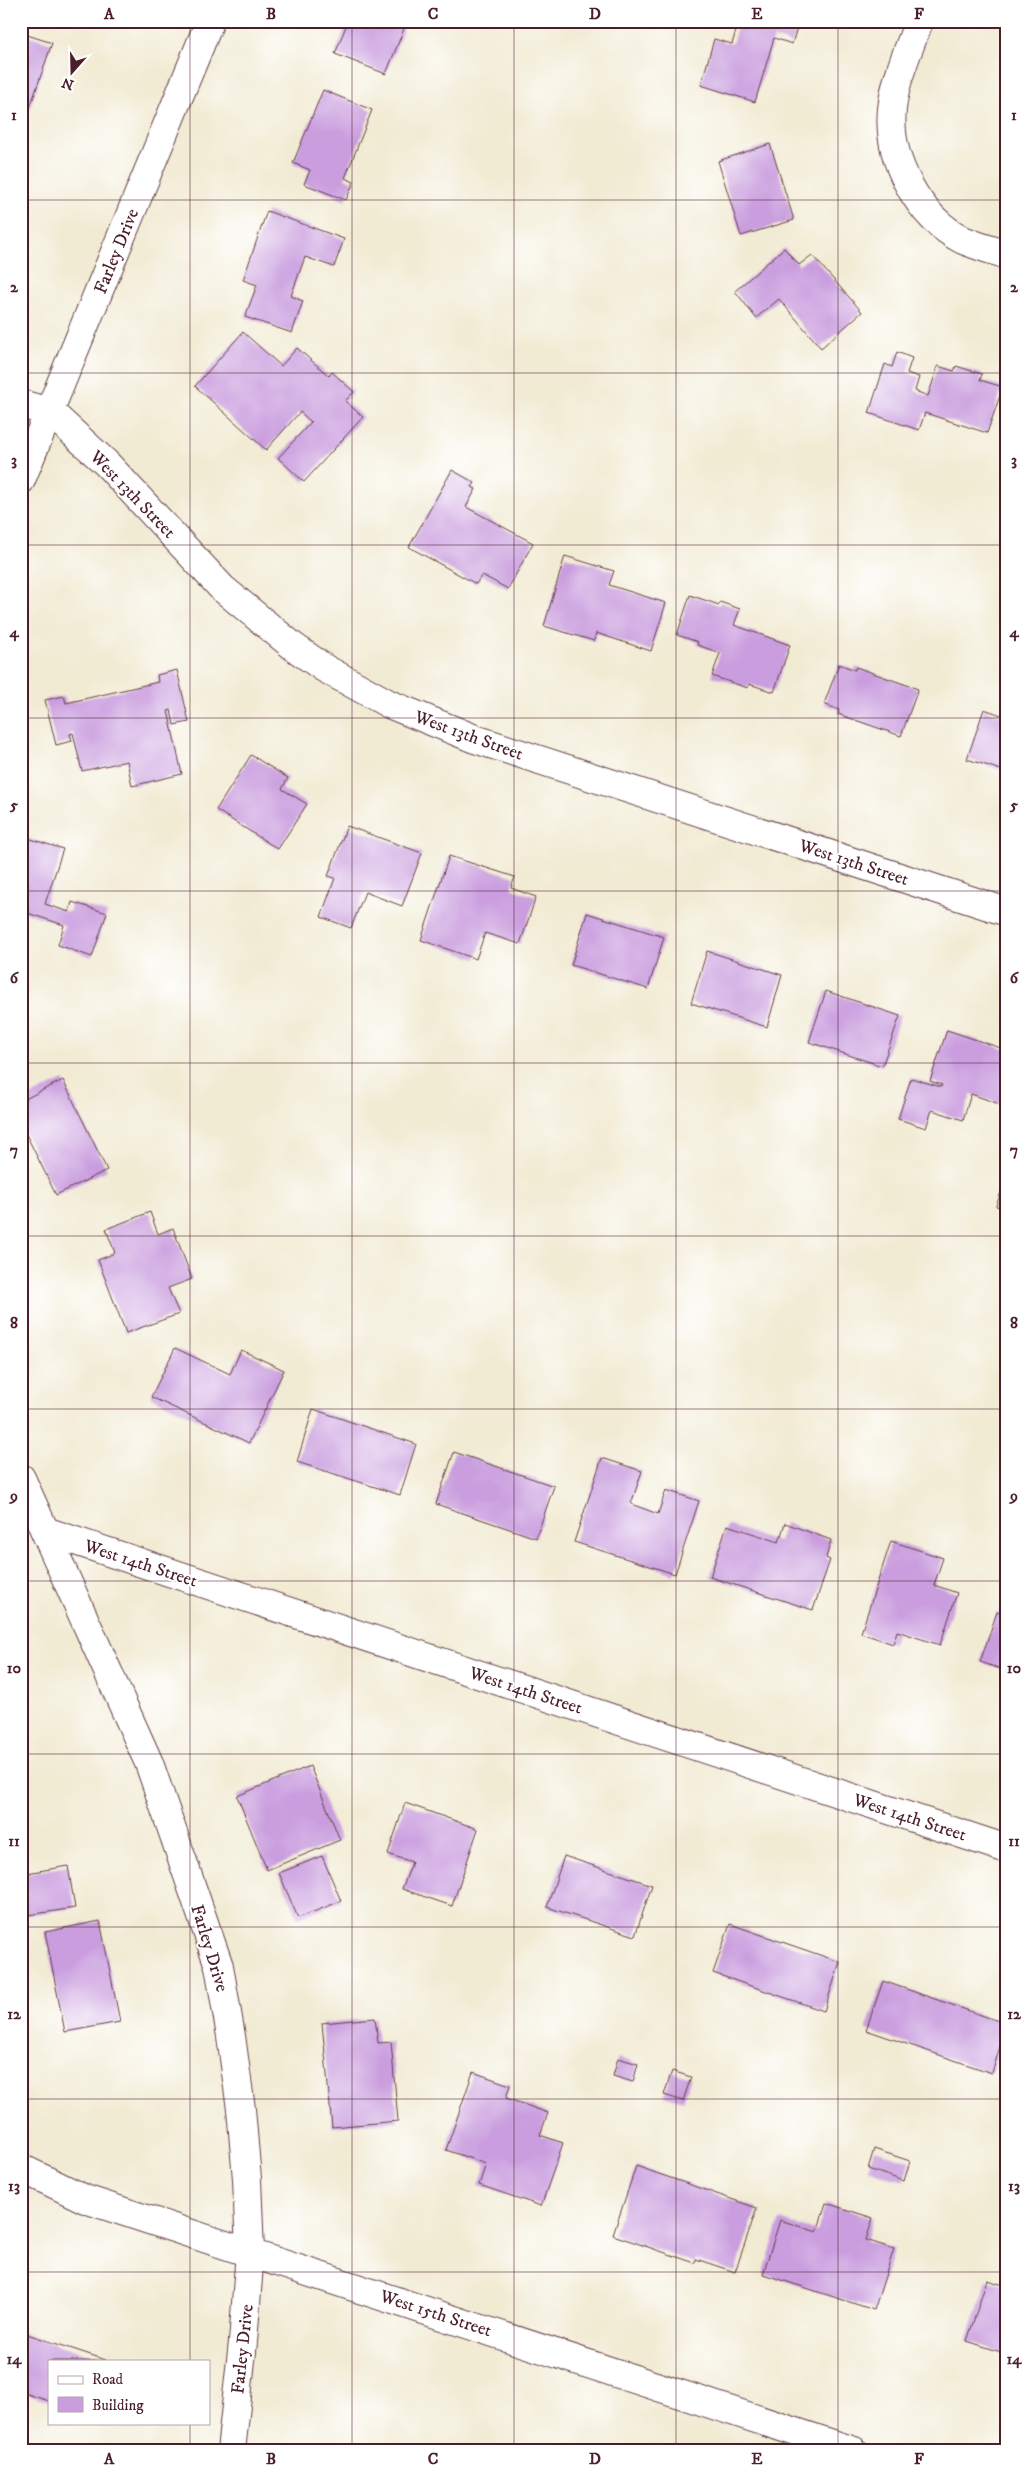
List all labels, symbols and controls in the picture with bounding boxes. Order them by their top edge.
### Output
text: A [103,4,115,24]
text: B [266,4,276,24]
text: C [428,4,438,24]
text: D [589,4,601,24]
text: E [751,4,763,24]
text: F [914,4,924,24]
north arrow [48,48,98,98]
text: N [59,73,76,94]
text: 1 [11,105,17,125]
text: 1 [1011,105,1017,125]
street label: Farley Drive [90,206,144,297]
text: 2 [10,277,19,297]
text: 2 [1010,277,1019,297]
street label: West 13th Street [84,445,180,543]
text: 3 [11,450,17,470]
text: 3 [1011,450,1017,470]
text: 4 [8,622,19,642]
text: 4 [1008,622,1019,642]
street label: West 13th Street [411,706,526,766]
text: 5 [9,795,18,815]
text: 5 [1009,795,1018,815]
street label: West 13th Street [795,835,911,891]
text: 6 [10,968,20,988]
text: 6 [1010,968,1020,988]
text: 7 [10,1140,18,1160]
text: 7 [1010,1140,1018,1160]
text: 8 [10,1313,18,1333]
text: 8 [1010,1313,1018,1333]
text: 9 [9,1486,18,1506]
text: 9 [1009,1486,1018,1506]
street label: West 14th Street [81,1535,200,1593]
text: 10 [7,1658,22,1678]
text: 10 [1007,1658,1022,1678]
street label: West 14th Street [466,1662,585,1720]
street label: West 14th Street [850,1789,969,1847]
text: 11 [8,1831,20,1851]
text: 11 [1008,1831,1020,1851]
street label: Farley Drive [185,1902,233,1995]
text: 12 [7,2004,22,2024]
text: 12 [1007,2004,1022,2024]
text: 13 [8,2176,20,2196]
text: 13 [1008,2176,1020,2196]
street label: West 15th Street [376,2285,494,2342]
street label: Farley Drive [227,2303,259,2395]
text: 14 [6,2349,22,2369]
text: 14 [1006,2349,1022,2369]
legend [48,2360,210,2424]
text: Road [92,2370,124,2389]
text: Building [92,2396,144,2415]
text: A [103,2449,115,2469]
text: B [266,2449,276,2469]
text: C [428,2449,438,2469]
text: D [589,2449,601,2469]
text: E [751,2449,763,2469]
text: F [914,2449,924,2469]

